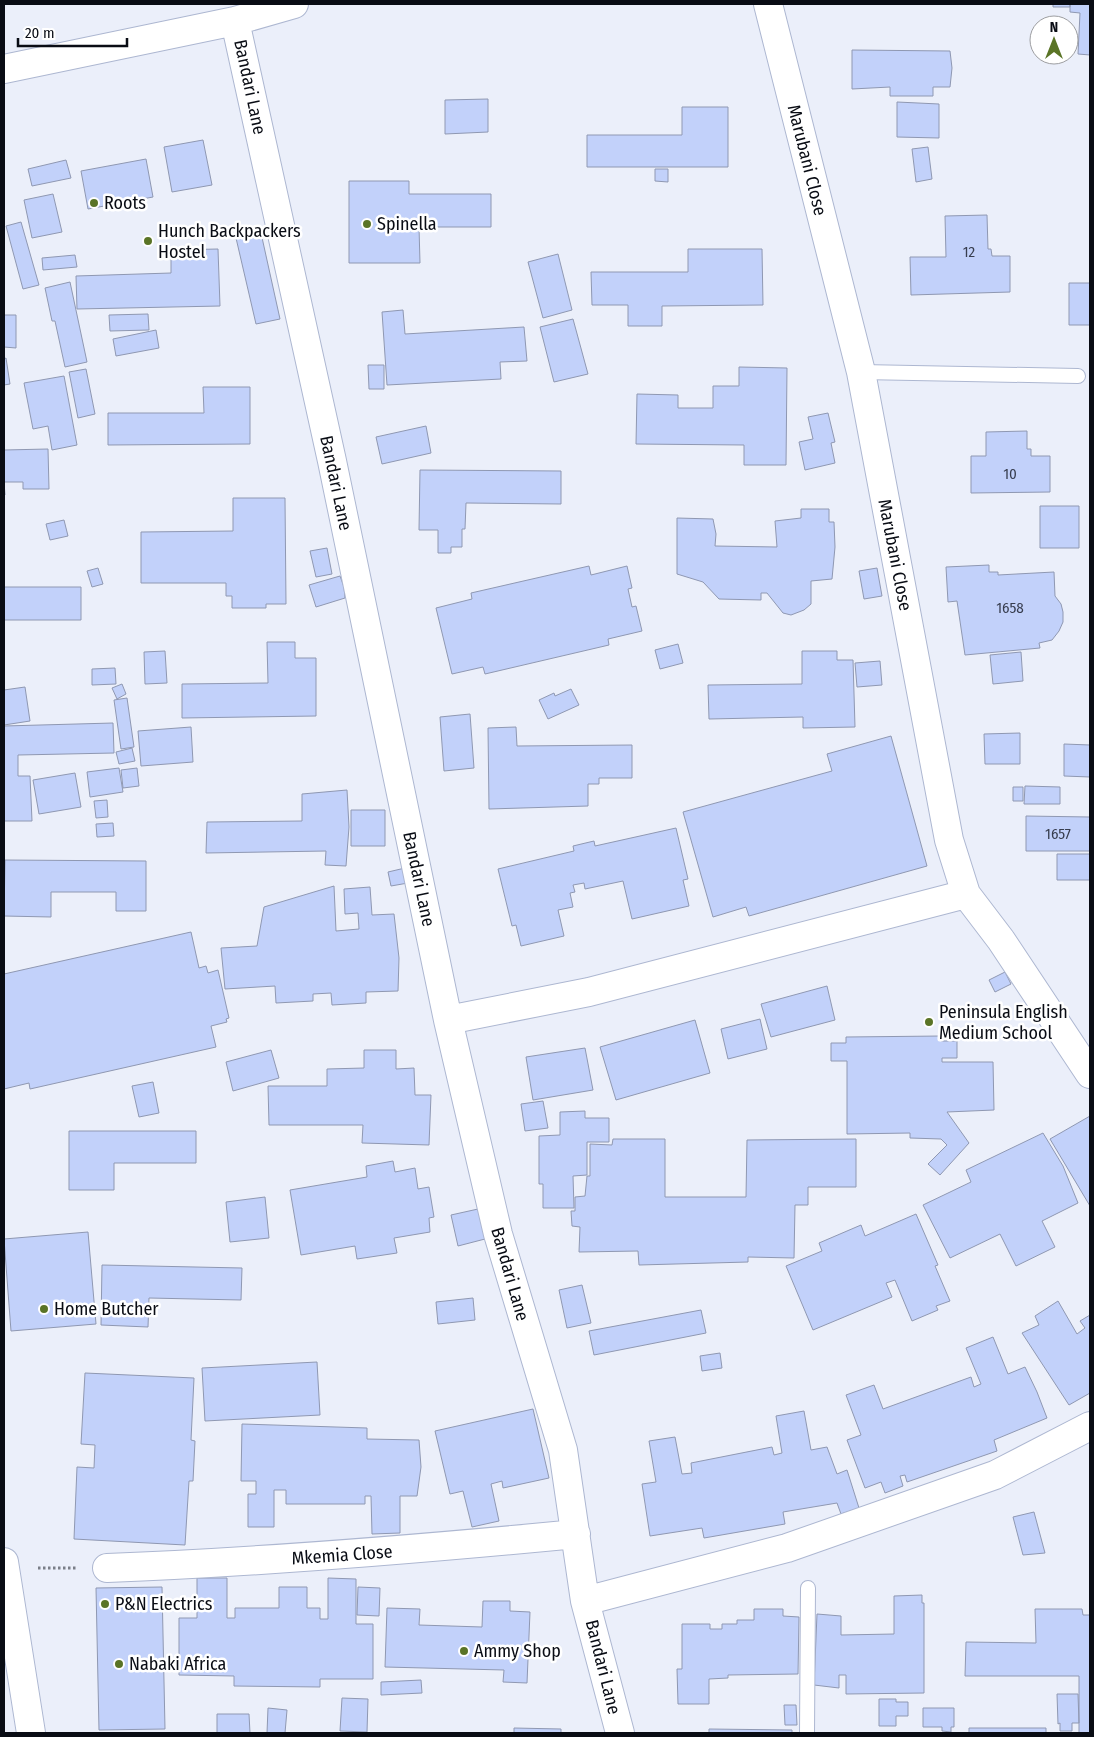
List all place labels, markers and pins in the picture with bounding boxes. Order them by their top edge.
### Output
place label: Roots [104,192,146,214]
marker: Roots [88,197,100,209]
place label: Spinella [377,213,437,235]
marker: Spinella [361,218,373,230]
place label: Hunch Backpackers Hostel [158,220,301,263]
marker: Hunch Backpackers Hostel [142,235,154,247]
place label: Peninsula English Medium School [939,1001,1068,1044]
marker: Peninsula English Medium School [923,1016,935,1028]
place label: Home Butcher [54,1298,159,1320]
marker: Home Butcher [38,1303,50,1315]
place label: P&N Electrics [115,1593,213,1615]
marker: P&N Electrics [99,1598,111,1610]
place label: Ammy Shop [474,1640,561,1662]
marker: Ammy Shop [458,1645,470,1657]
place label: Nabaki Africa [129,1653,226,1675]
marker: Nabaki Africa [113,1658,125,1670]

